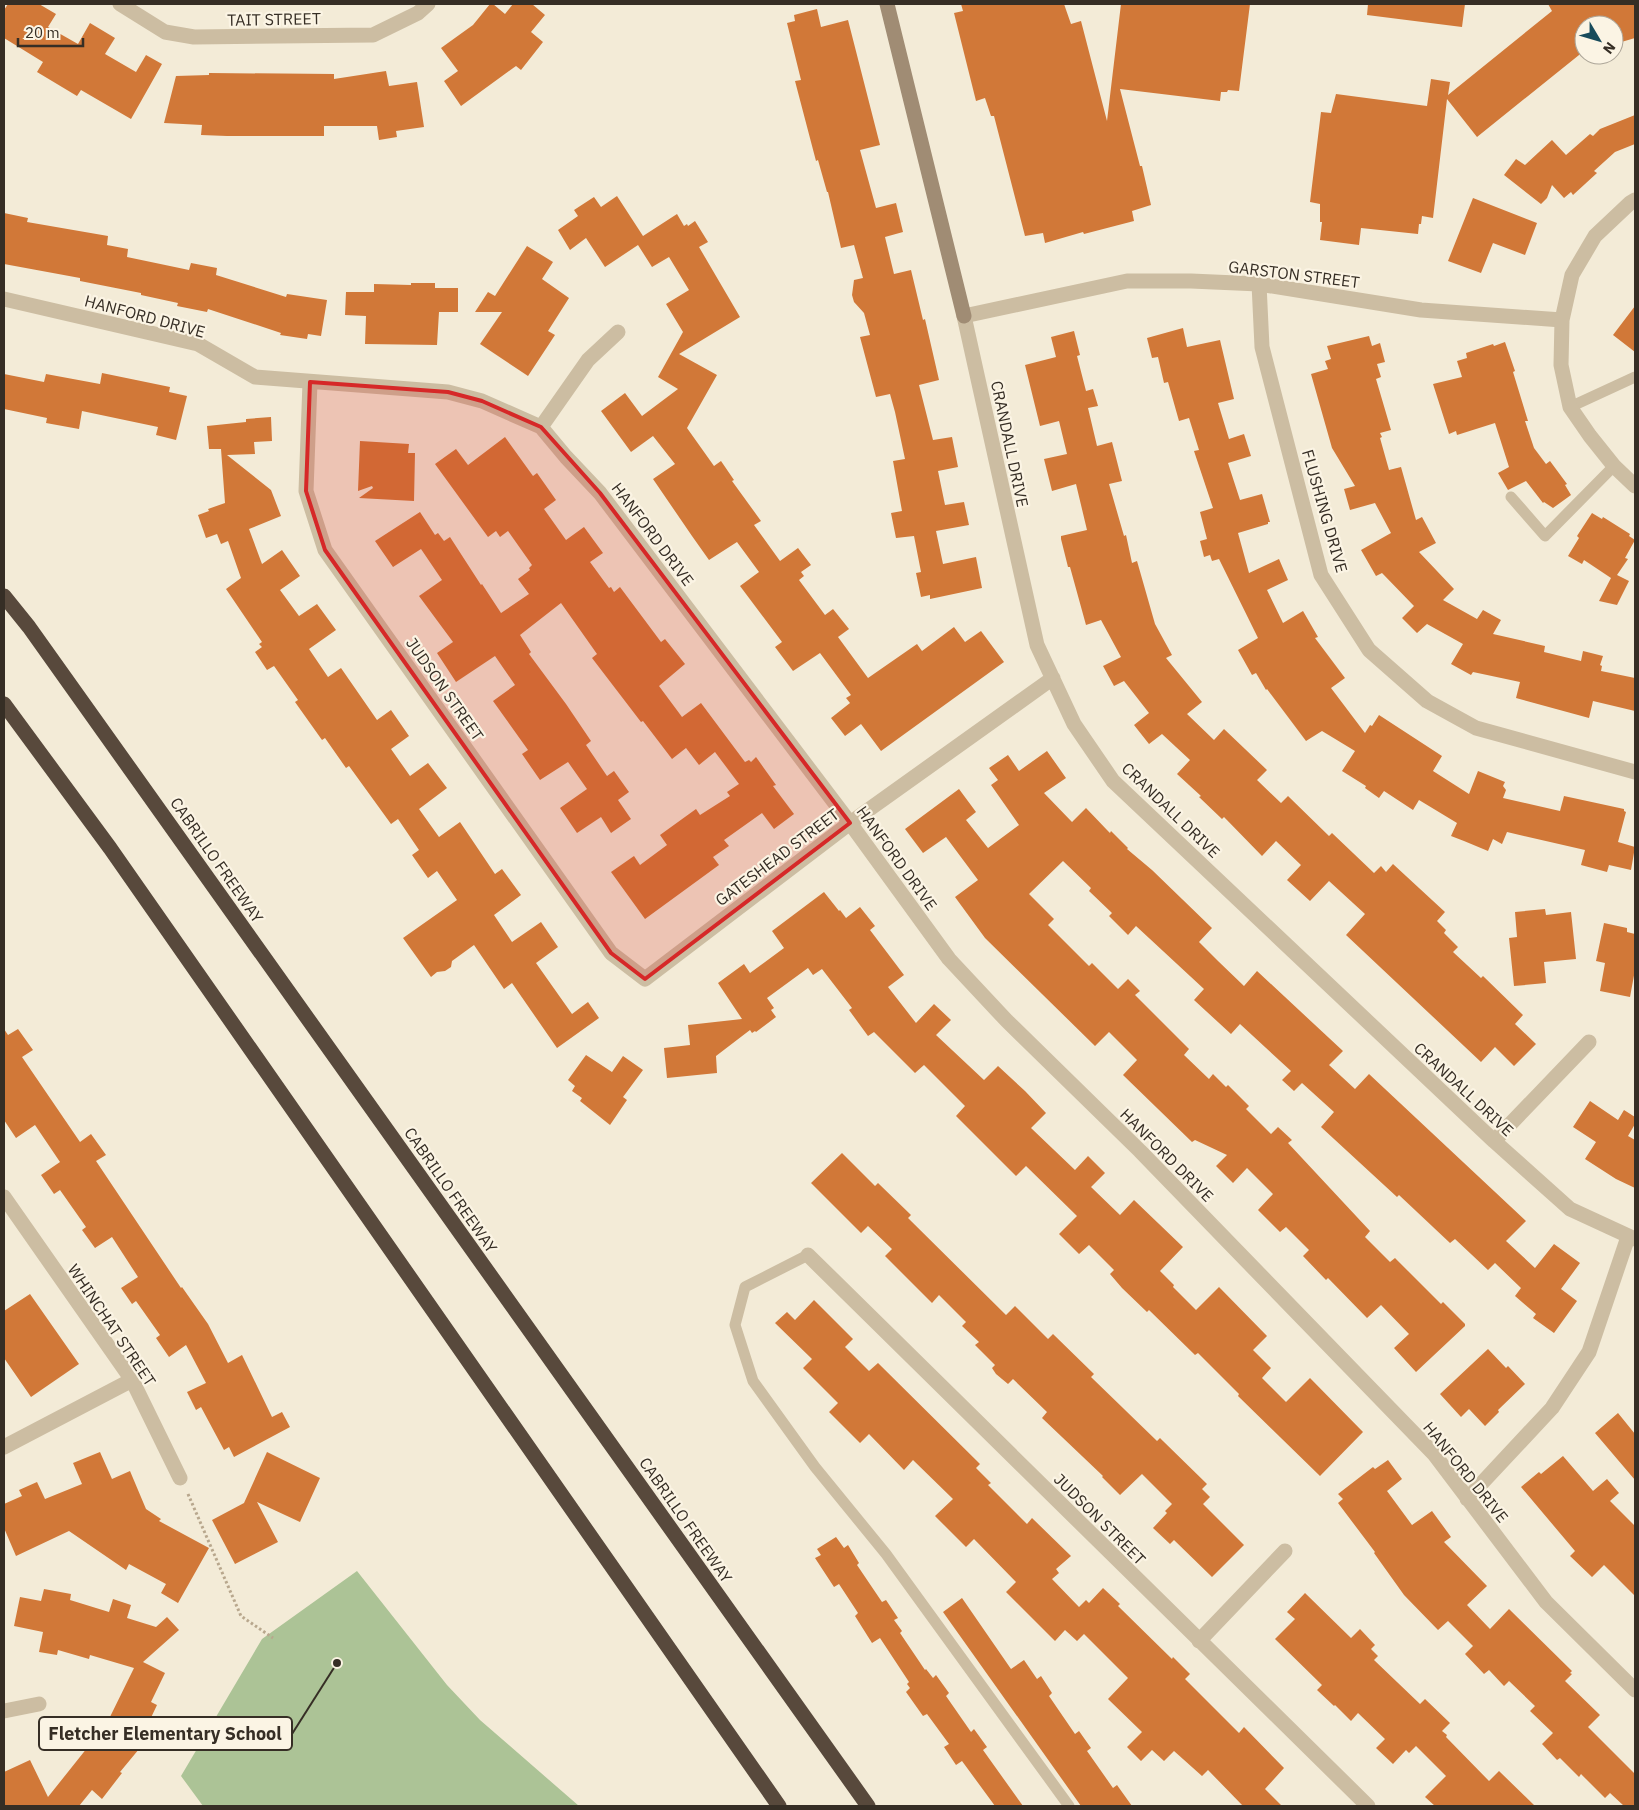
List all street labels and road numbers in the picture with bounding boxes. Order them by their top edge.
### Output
street label: TAIT STREET [227,8,321,30]
street label: GARSTON STREET [1227,256,1361,292]
street label: HANFORD DRIVE [82,290,208,342]
street label: CRANDALL DRIVE [987,379,1033,509]
street label: FLUSHING DRIVE [1298,447,1352,575]
street label: HANFORD DRIVE [608,478,698,590]
street label: JUDSON STREET [402,633,488,745]
street label: CRANDALL DRIVE [1118,758,1224,862]
street label: CABRILLO FREEWAY [166,793,268,927]
street label: HANFORD DRIVE [852,802,942,914]
street label: GATESHEAD STREET [711,804,843,910]
street label: CRANDALL DRIVE [1410,1038,1518,1140]
street label: HANFORD DRIVE [1116,1104,1218,1206]
street label: CABRILLO FREEWAY [400,1123,502,1257]
street label: WHINCHAT STREET [64,1260,160,1390]
street label: HANFORD DRIVE [1419,1417,1513,1527]
street label: CABRILLO FREEWAY [635,1453,737,1587]
street label: JUDSON STREET [1050,1469,1150,1569]

